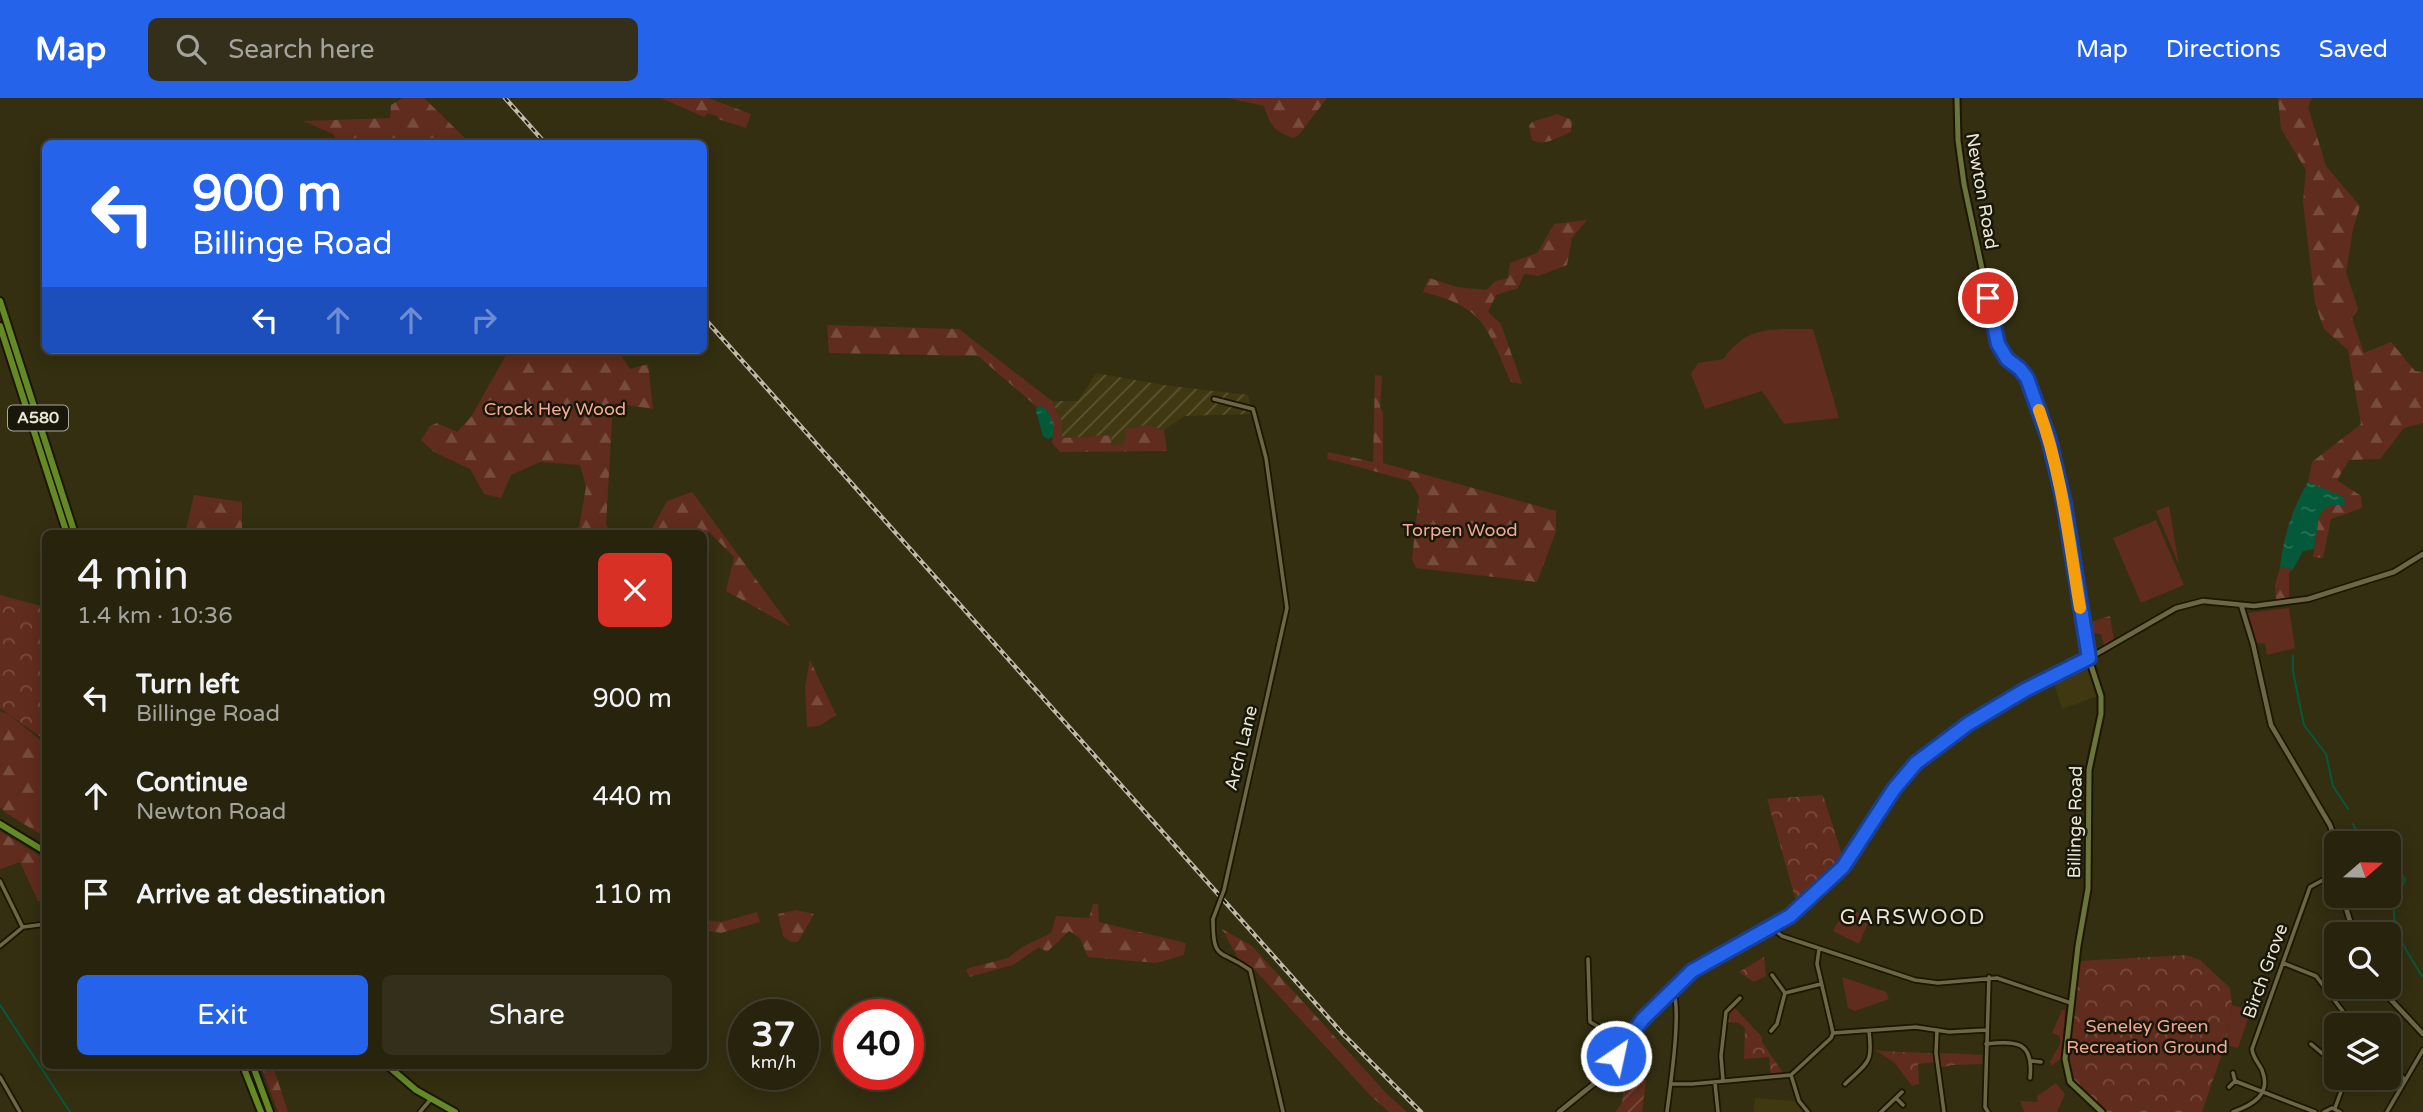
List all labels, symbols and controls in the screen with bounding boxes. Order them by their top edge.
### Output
search box [148,18,638,81]
text: Map [35,30,106,69]
icon: search [172,30,210,68]
text: Search here [228,34,374,65]
text: Map [2076,35,2128,64]
text: Directions [2166,35,2281,64]
text: Saved [2319,35,2388,64]
street label: Newton Road [1961,131,2003,251]
text: 900 m [192,165,342,224]
icon: left [77,168,168,259]
text: Billinge Road [192,225,392,263]
pin [1958,268,2018,328]
icon: arrive [1969,279,2007,317]
icon: left [246,301,284,339]
icon: ahead [319,301,357,339]
icon: ahead [392,301,430,339]
icon: right [465,301,503,339]
park label: Crock Hey Wood [484,398,626,420]
road number: A580 [8,406,68,430]
park label: Torpen Wood [1402,519,1518,541]
text: 4 min [77,550,189,601]
button: close [598,553,672,627]
text: 1.4 km · 10:36 [77,602,233,630]
text: Turn left [136,669,239,700]
icon: left [77,679,115,717]
text: 900 m [592,683,672,714]
text: Billinge Road [136,700,280,728]
street label: Arch Lane [1220,703,1262,793]
street label: Billinge Road [2063,765,2087,879]
text: Continue [136,767,248,798]
icon: ahead [77,777,115,815]
text: 440 m [592,781,672,812]
text: Newton Road [136,798,286,826]
north arrow [2324,831,2401,908]
map controls [2324,831,2401,1090]
icon: arrive [77,875,115,913]
text: Arrive at destination [136,879,386,910]
text: 110 m [592,879,672,910]
district label: GARSWOOD [1840,905,1986,930]
street label: Birch Grove [2238,921,2292,1021]
button: search [2324,922,2401,999]
button: Exit [77,975,368,1055]
button: Share [382,975,672,1055]
speed limit sign: 40 [833,999,924,1090]
button: layers [2324,1013,2401,1090]
text: 37 [752,1014,795,1056]
park label: Seneley Green Recreation Ground [2066,1015,2228,1058]
position arrow [1579,1019,1653,1093]
text: km/h [751,1051,796,1073]

